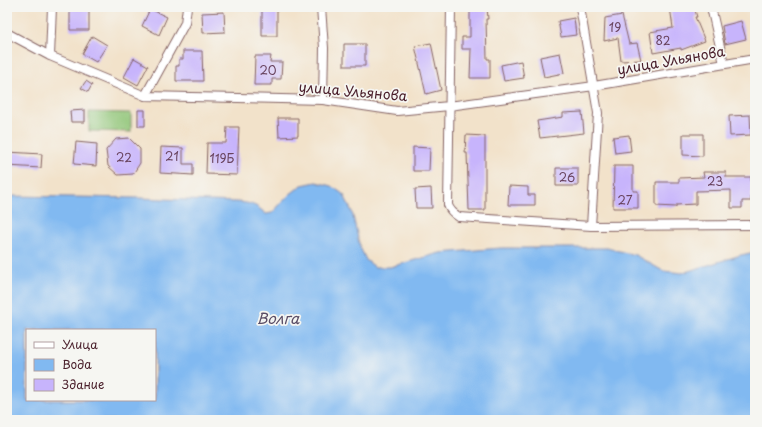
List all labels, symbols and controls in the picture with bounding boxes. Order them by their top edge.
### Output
house number: 19 [609,18,621,36]
house number: 82 [656,31,671,49]
street label: улица Ульянова [615,40,727,80]
house number: 20 [259,61,277,79]
street label: улица Ульянова [298,76,409,106]
house number: 21 [165,147,179,165]
house number: 22 [116,148,132,166]
house number: 119Б [210,149,235,167]
house number: 26 [559,168,575,186]
house number: 23 [707,172,723,190]
house number: 27 [618,191,633,209]
water label: Волга [257,306,300,329]
legend [26,329,156,401]
text: Улица [62,335,98,353]
text: Вода [62,355,92,373]
text: Здание [62,375,104,393]

